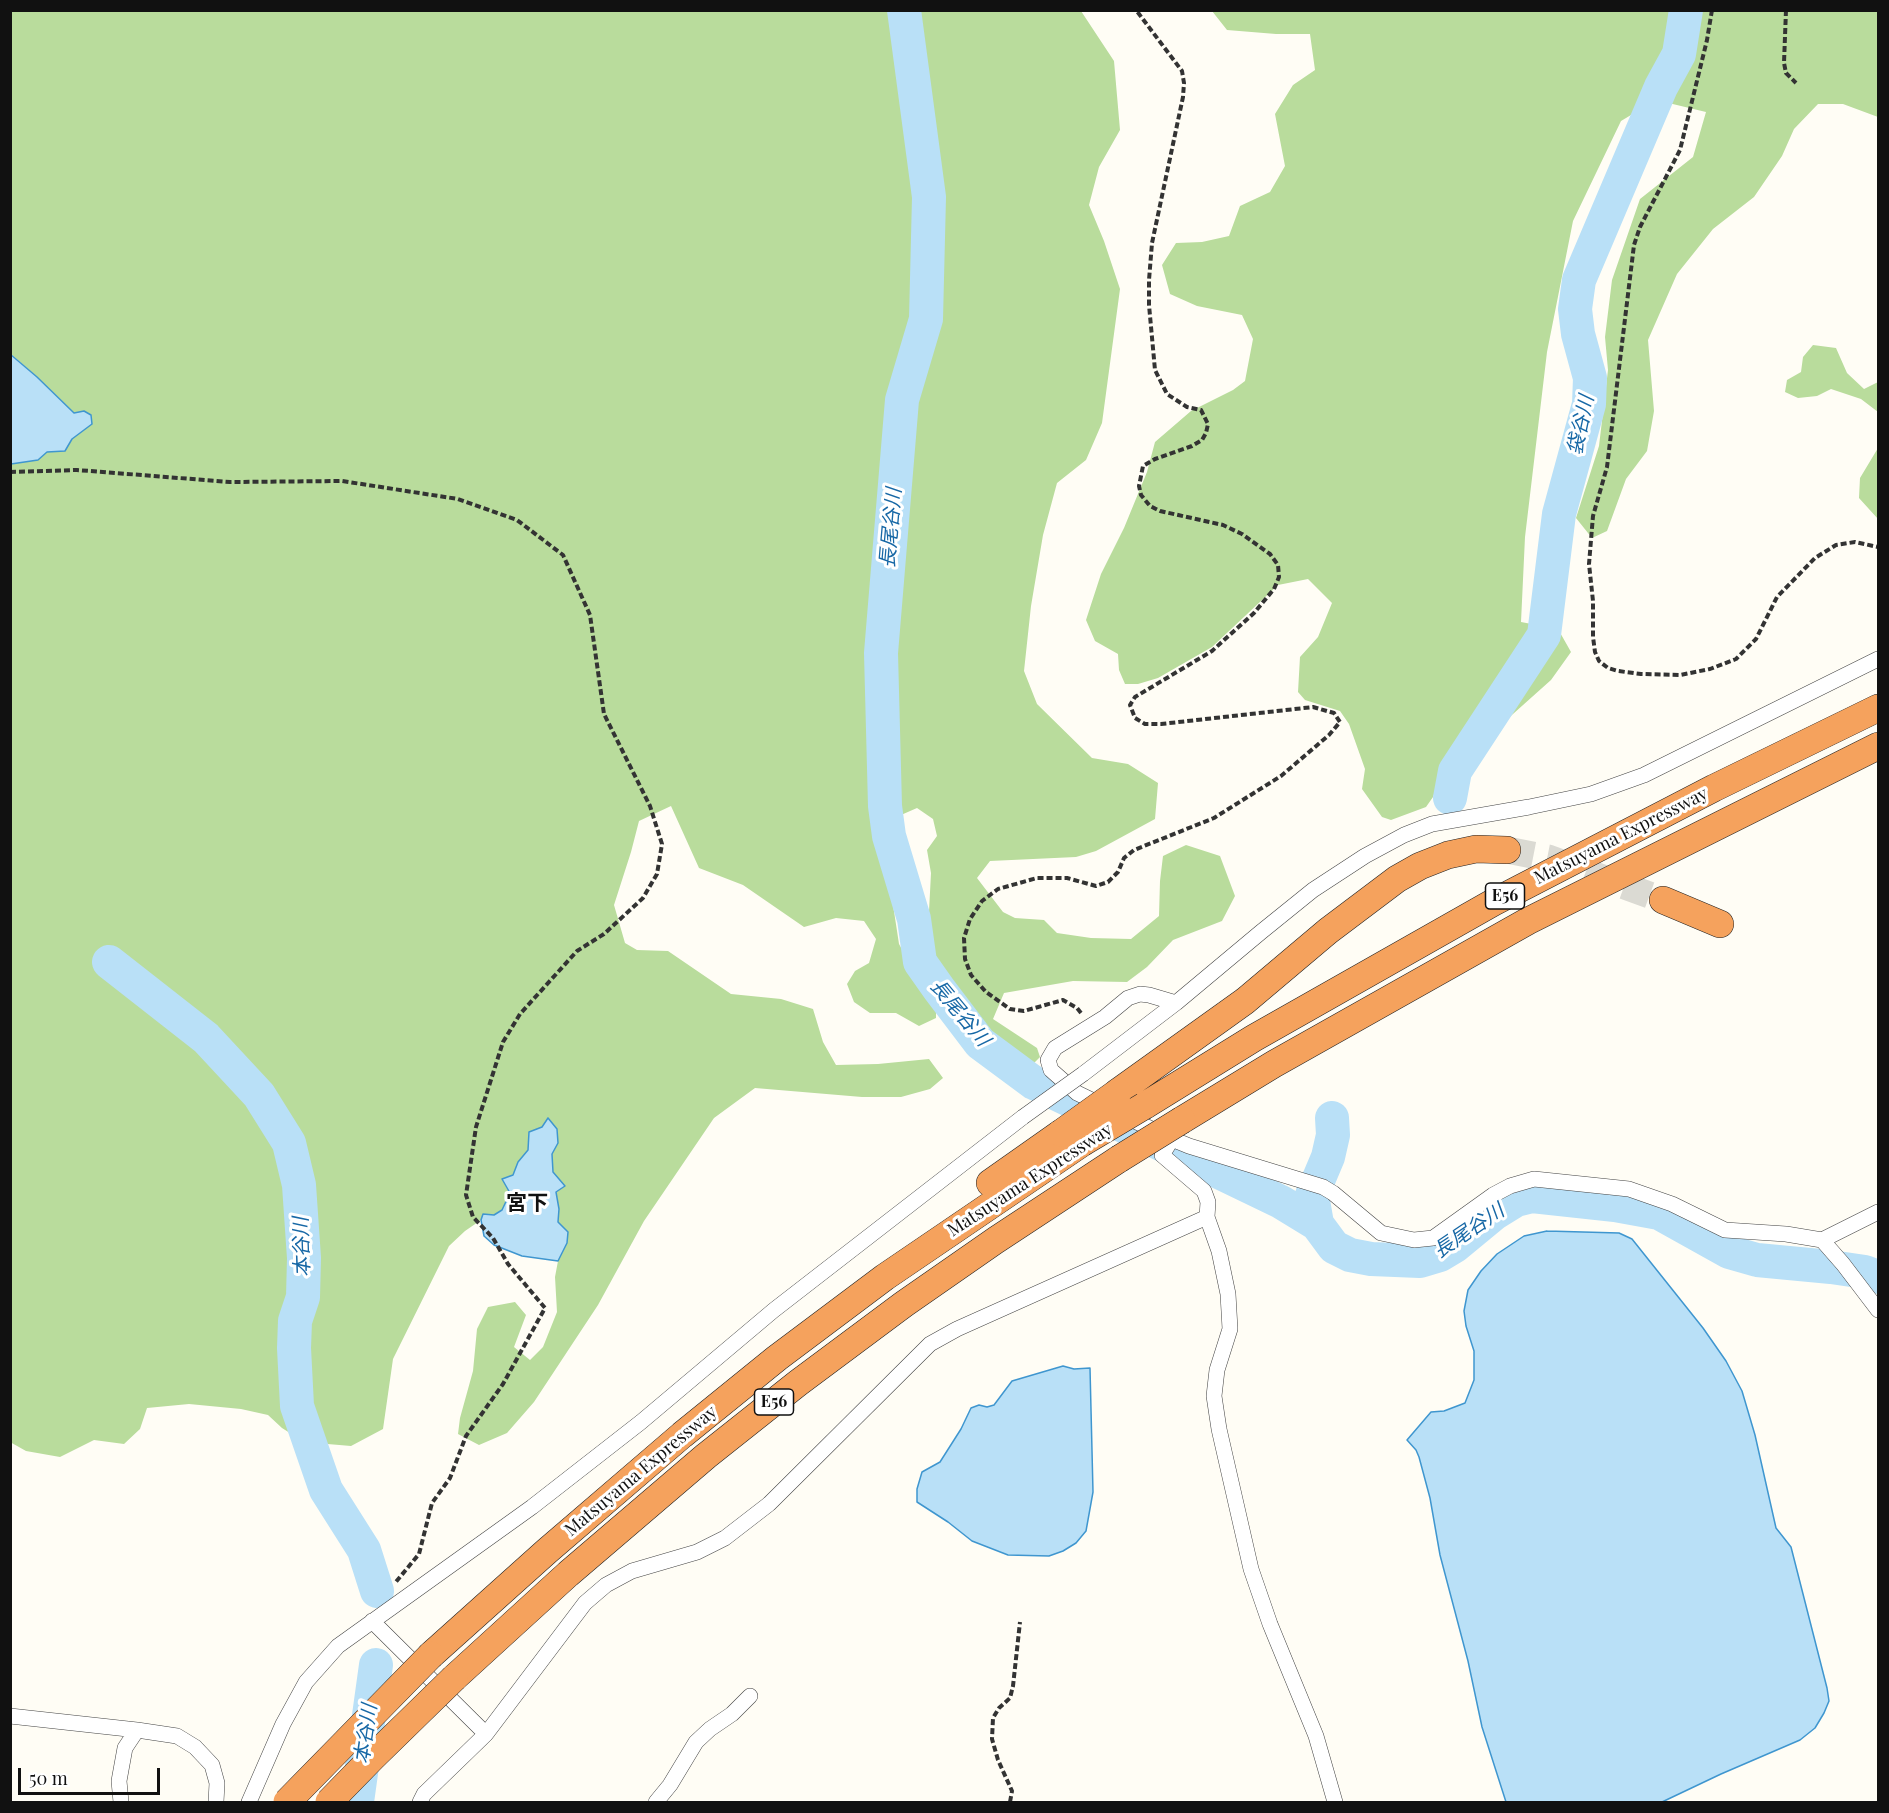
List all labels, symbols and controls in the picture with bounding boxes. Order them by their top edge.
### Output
water label: 袋谷川 [1563,393,1599,457]
water label: 長尾谷川 [876,487,906,569]
street label: Matsuyama Expressway [1531,783,1711,889]
road number: E56 [1486,883,1524,909]
water label: 長尾谷川 [925,975,995,1051]
street label: Matsuyama Expressway [944,1119,1116,1241]
district label: 宮下 [506,1190,548,1216]
water label: 長尾谷川 [1429,1199,1509,1263]
water label: 本谷川 [289,1217,315,1277]
road number: E56 [754,1389,794,1415]
street label: Matsuyama Expressway [560,1401,722,1541]
water label: 本谷川 [350,1703,382,1765]
scale bar [21,1756,164,1794]
text: 50 m [29,1766,68,1790]

